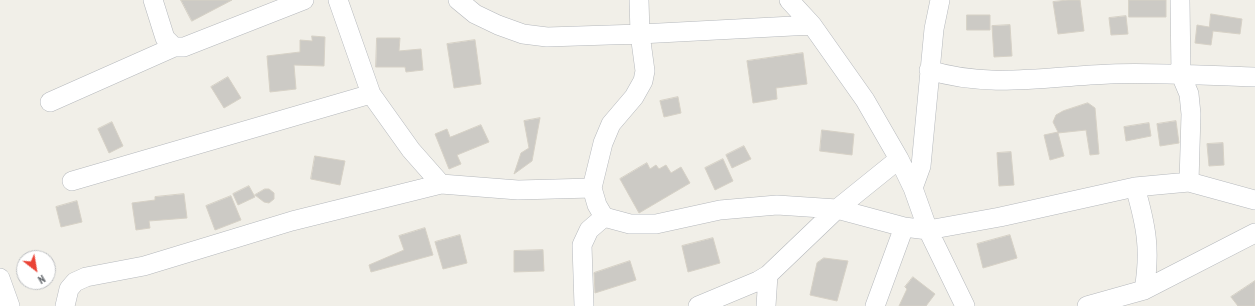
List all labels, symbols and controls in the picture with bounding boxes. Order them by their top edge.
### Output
north arrow [16,250,56,290]
text: N [36,272,48,287]

